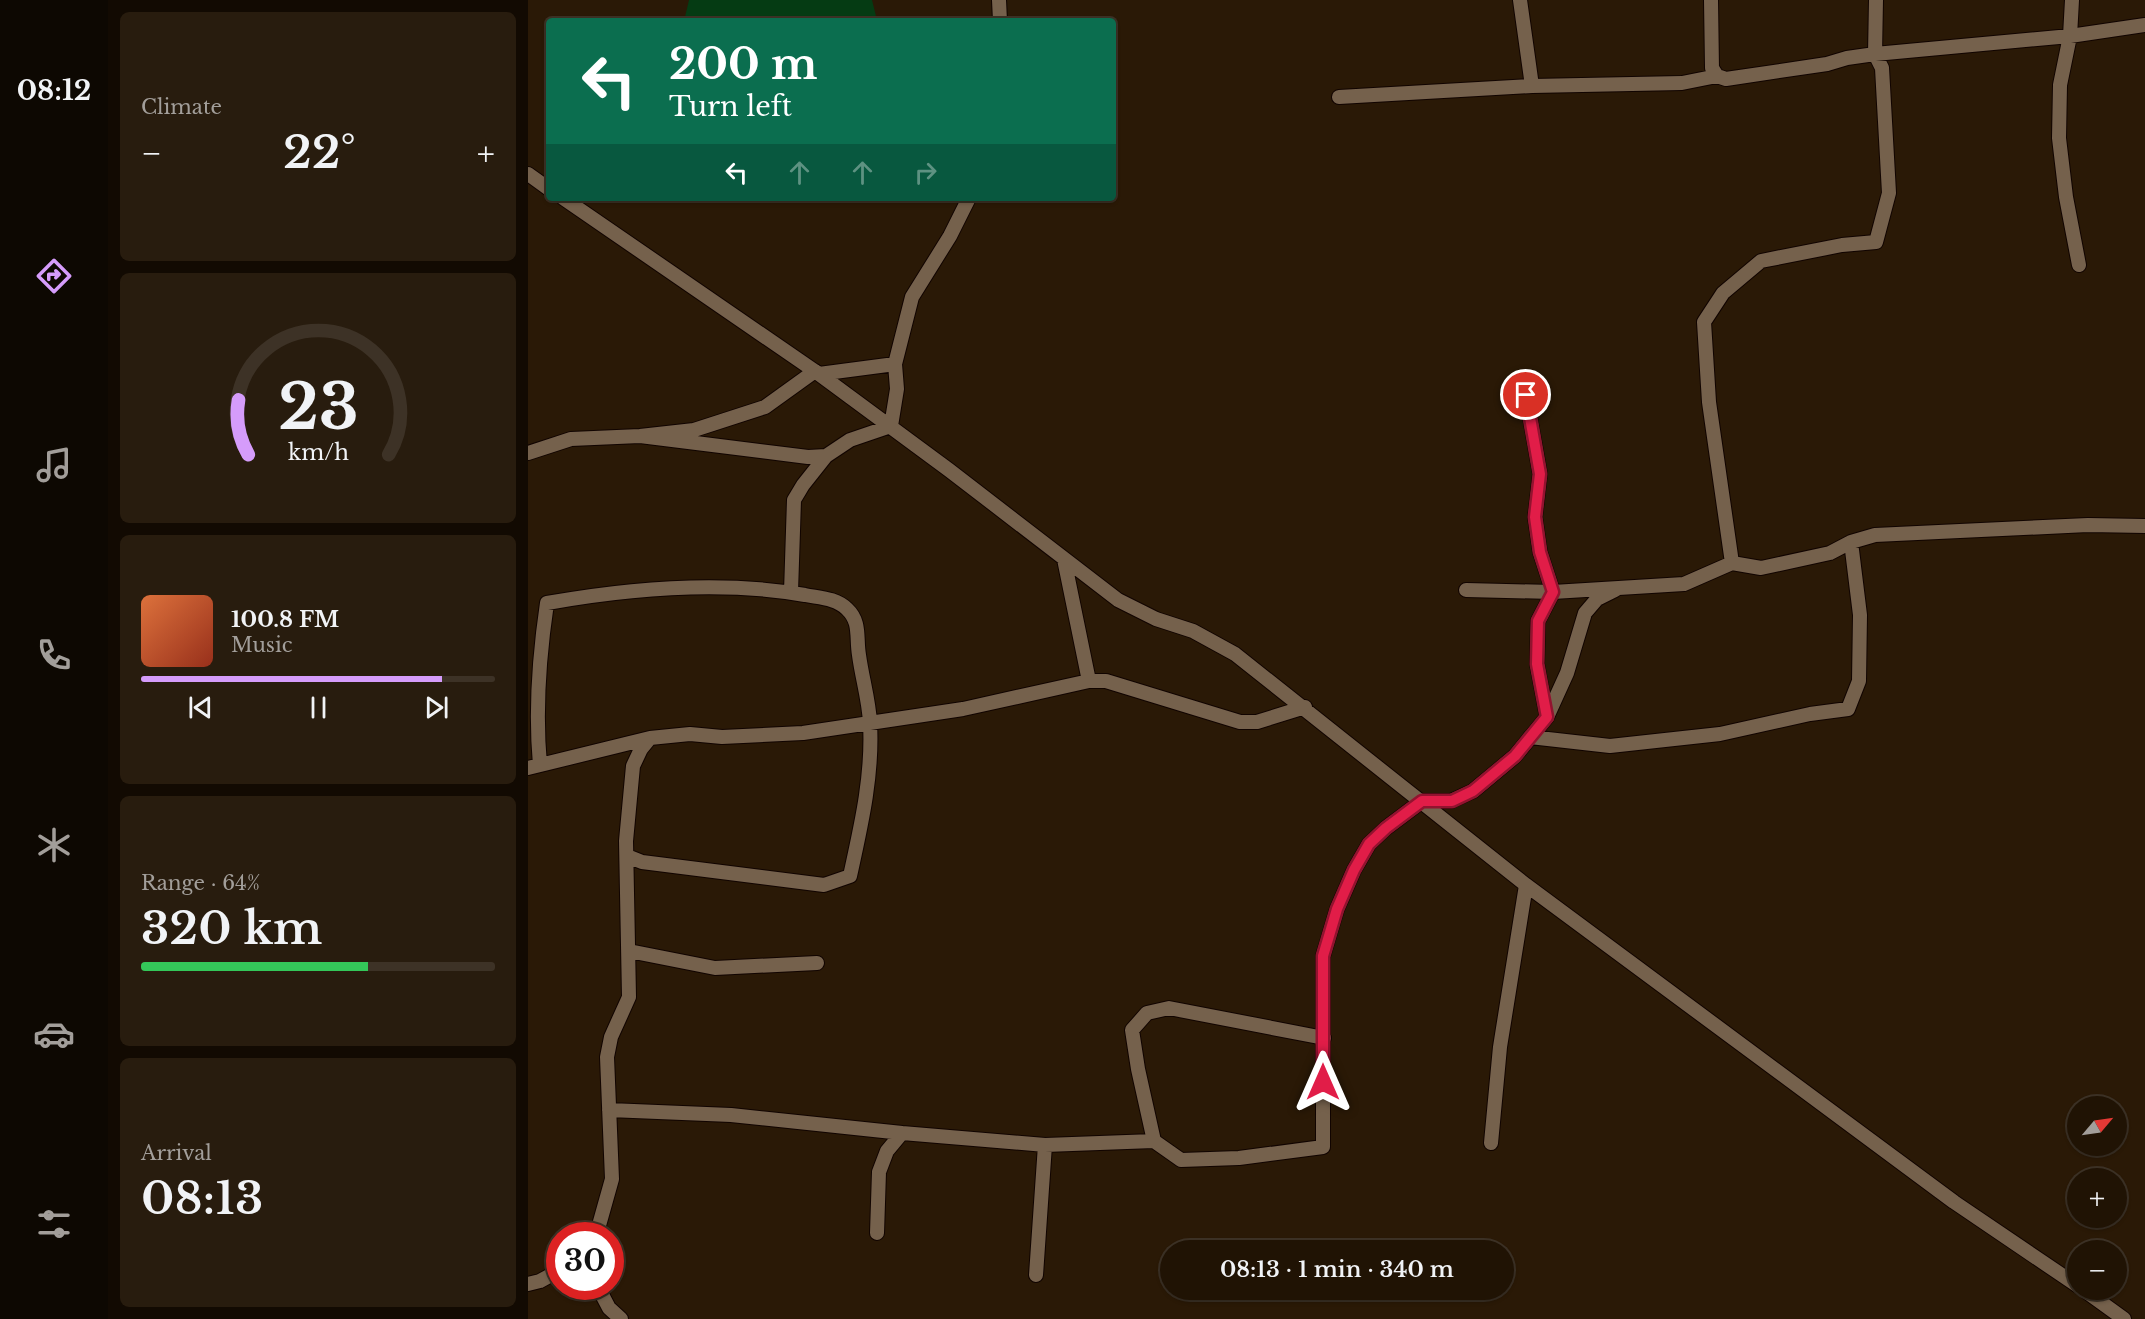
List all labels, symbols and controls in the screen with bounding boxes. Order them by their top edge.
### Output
text: 200 m [669,38,817,90]
icon: left [570,42,648,120]
text: 08:12 [17,74,91,107]
text: Turn left [669,90,792,123]
text: Climate [141,95,222,119]
text: 22° [283,124,356,180]
text: − [141,133,162,174]
text: + [477,133,495,174]
icon: left [720,156,753,189]
icon: ahead [783,156,816,189]
icon: ahead [846,156,879,189]
icon: right [909,156,942,189]
icon: directions [33,255,75,297]
text: 23 [278,368,358,446]
pin [1500,369,1551,420]
icon: arrive [1509,378,1542,411]
text: km/h [288,440,349,467]
icon: music [33,444,75,486]
text: 100.8 FM [231,606,339,633]
text: Music [231,633,292,657]
icon: phone [33,634,75,676]
icon: previous [184,691,217,724]
icon: pause [302,691,335,724]
icon: next [420,691,453,724]
icon: climate [33,824,75,866]
text: Range · 64% [141,871,260,895]
text: 320 km [141,900,322,956]
icon: car [33,1013,75,1055]
position arrow [1291,1050,1355,1114]
north arrow [2067,1096,2127,1156]
map controls [2067,1096,2127,1300]
text: Arrival [141,1141,212,1165]
button: + [2067,1168,2127,1228]
text: 08:13 [141,1170,263,1226]
icon: filters [33,1203,75,1245]
speed limit sign: 30 [546,1222,624,1300]
button: − [2067,1240,2127,1300]
text: 08:13 · 1 min · 340 m [1220,1256,1454,1283]

